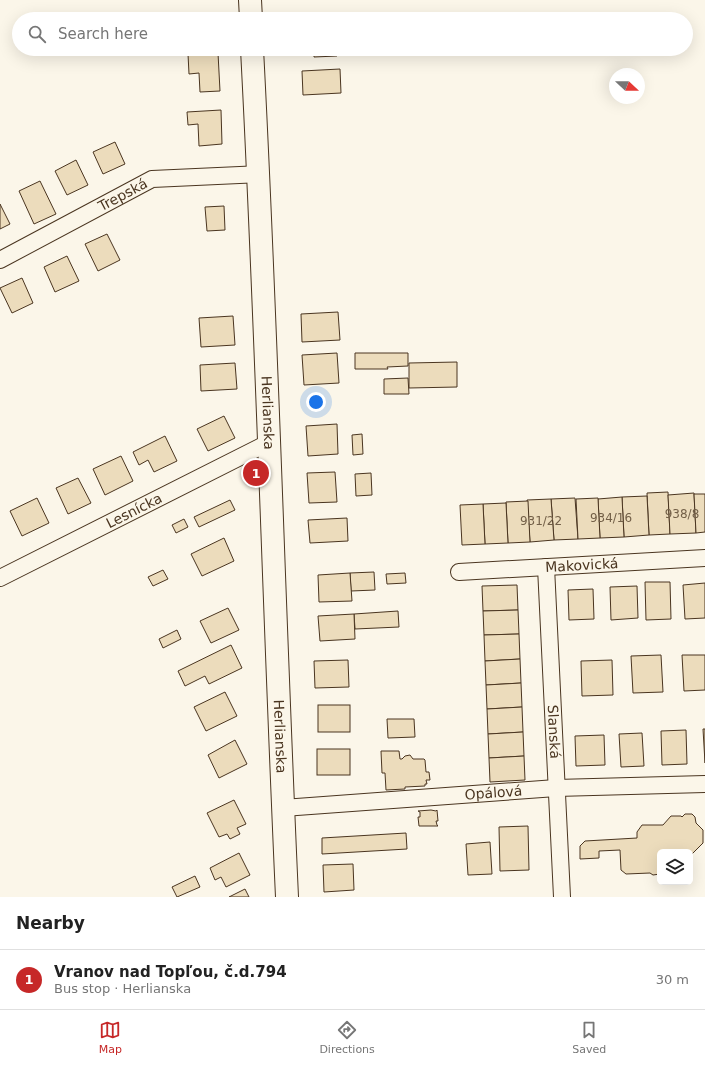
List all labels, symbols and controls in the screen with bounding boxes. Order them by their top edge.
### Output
search box [12,12,693,56]
icon: search [26,23,48,45]
text: Search here [58,25,148,43]
north arrow [609,68,645,104]
street label: Trepská [95,175,150,215]
street label: Herlianska [259,375,277,450]
your location [306,392,326,412]
pin: 1 [243,458,269,488]
street label: Lesnícka [103,490,165,531]
house number: 938/8 [665,507,699,521]
house number: 934/16 [590,511,632,525]
house number: 931/22 [520,514,562,528]
street label: Makovická [545,555,619,575]
street label: Herlianska [271,699,290,774]
street label: Slanská [545,704,563,759]
street label: Opálová [464,782,523,803]
map controls [657,849,693,885]
button: layers [657,849,693,885]
text: Nearby [16,913,85,933]
text: Vranov nad Topľou, č.d.794 [54,963,287,981]
text: 1 [24,972,34,987]
text: 30 m [656,972,689,987]
text: Bus stop · Herlianska [54,981,191,996]
tab: Map [99,1019,122,1056]
tab: Directions [319,1019,375,1056]
tab: Saved [572,1019,606,1056]

